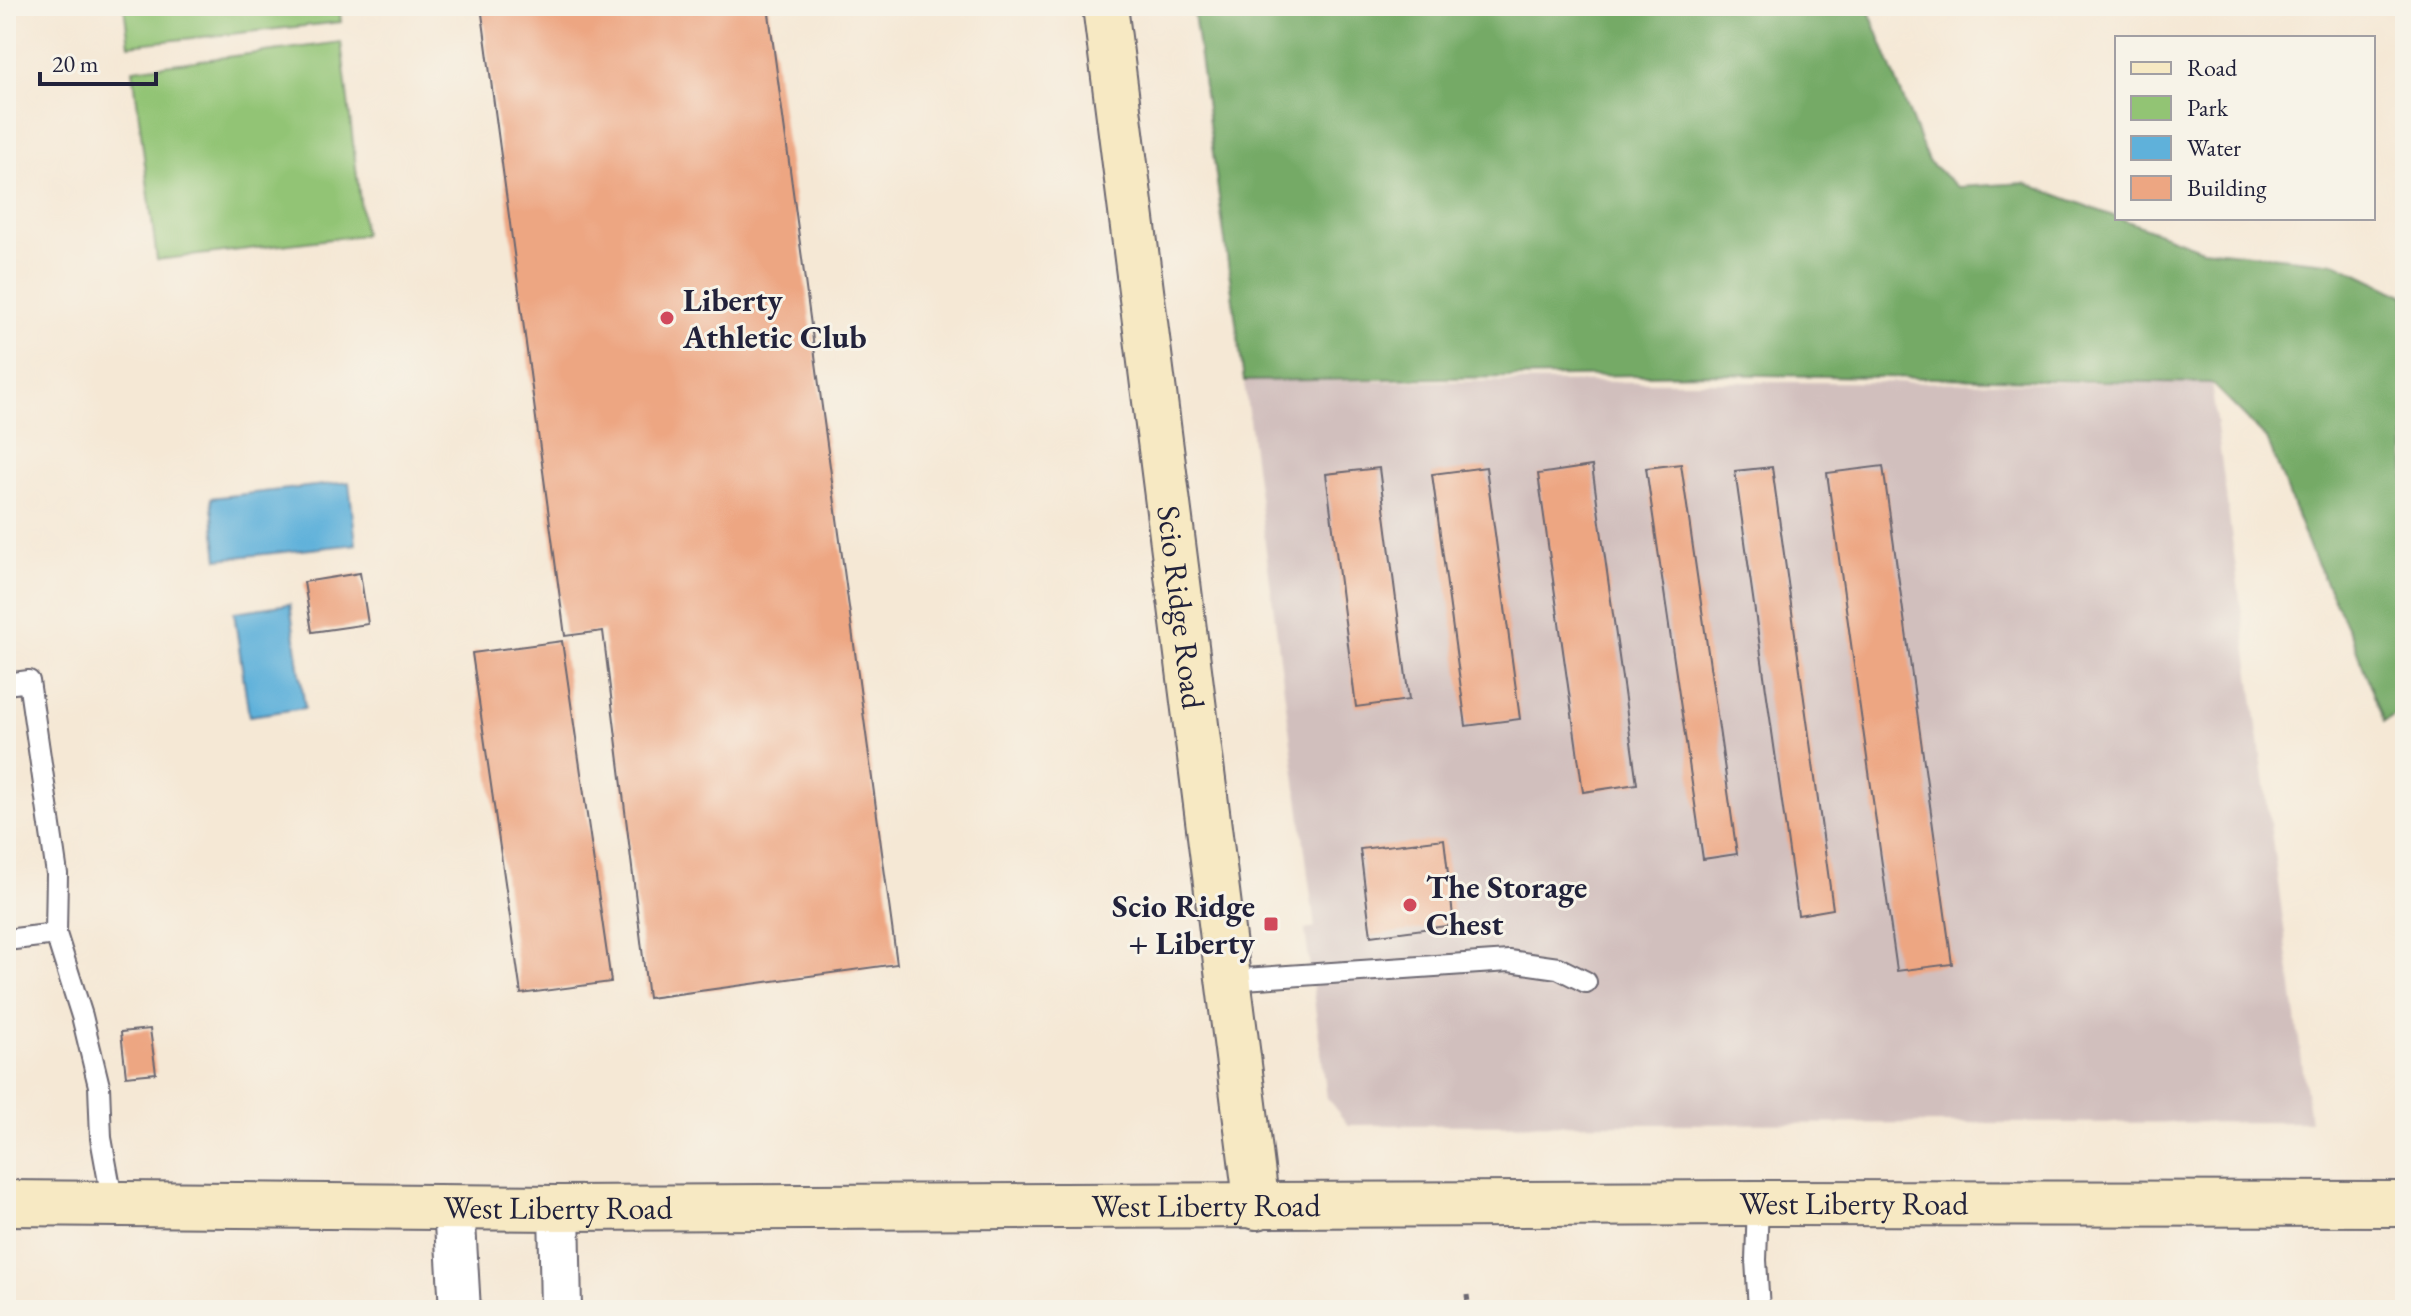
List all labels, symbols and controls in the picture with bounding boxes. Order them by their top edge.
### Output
scale bar [40,36,156,86]
legend [2115,36,2375,220]
text: 20 m [52,48,99,79]
text: Road [2187,52,2238,83]
text: Park [2187,92,2229,123]
text: Water [2187,132,2241,163]
text: Building [2187,172,2267,203]
place label: Liberty Athletic Club [682,279,867,358]
marker: Liberty Athletic Club [658,309,676,327]
street label: Scio Ridge Road [1147,503,1215,712]
place label: The Storage Chest [1426,866,1587,945]
place label: Scio Ridge + Liberty [1112,885,1256,964]
marker: The Storage Chest [1401,896,1419,914]
marker: Scio Ridge + Liberty [1262,915,1280,933]
street label: West Liberty Road [1739,1182,1969,1224]
street label: West Liberty Road [1091,1184,1321,1227]
street label: West Liberty Road [443,1186,673,1229]

